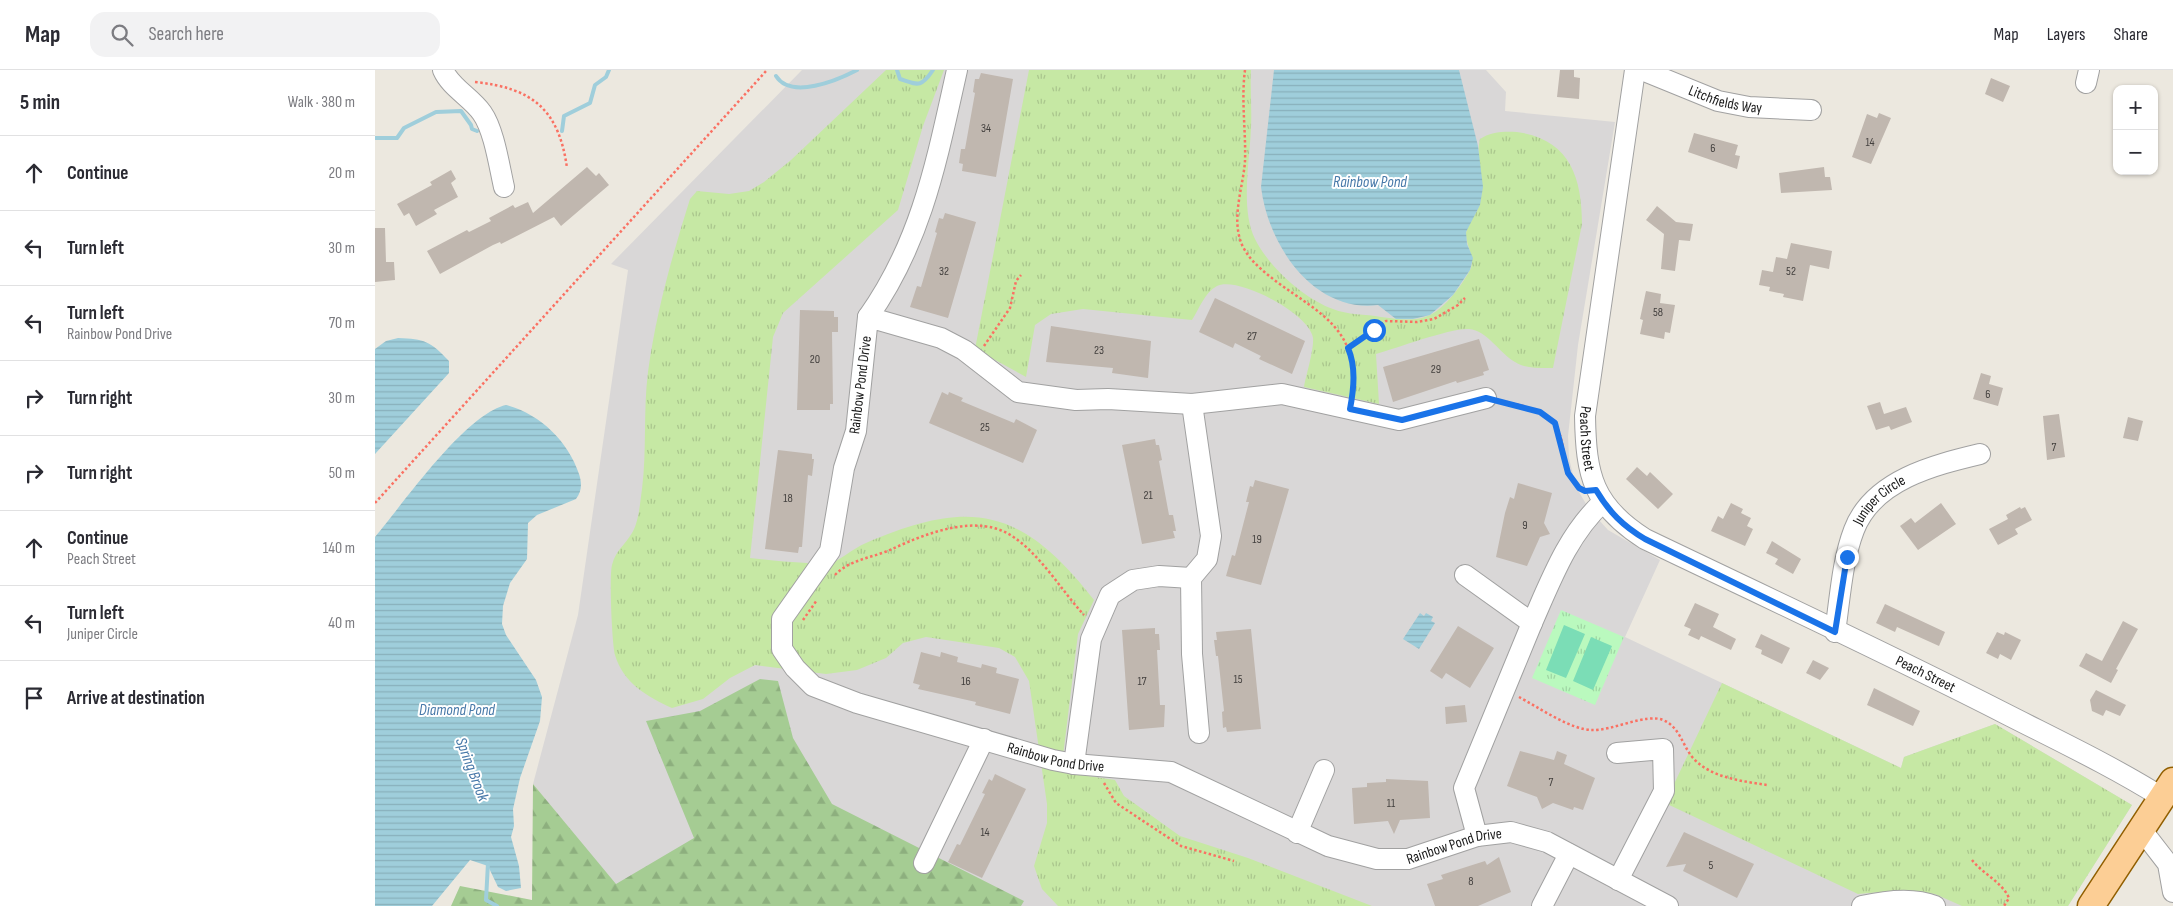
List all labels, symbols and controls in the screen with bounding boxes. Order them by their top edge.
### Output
search box [90,12,440,57]
text: Map [25,20,60,49]
icon: search [108,21,136,49]
text: Search here [148,23,224,46]
text: Map [1994,24,2019,45]
text: Layers [2047,24,2086,45]
text: Share [2114,24,2148,45]
street label: Litchfields Way [1686,81,1763,118]
map controls [2113,85,2158,175]
button: + [2113,85,2158,130]
text: 5 min [20,90,60,115]
text: Walk · 380 m [288,93,355,112]
house number: 34 [981,121,991,136]
button: − [2113,130,2158,175]
house number: 14 [1865,135,1875,150]
house number: 6 [1710,141,1716,156]
icon: ahead [20,159,48,187]
text: Continue [67,162,128,185]
text: 20 m [328,164,355,183]
water label: Rainbow Pond [1333,173,1407,192]
icon: left [20,234,48,262]
text: Turn left [67,237,124,260]
text: 30 m [328,239,355,258]
house number: 32 [939,264,949,279]
house number: 52 [1786,264,1796,279]
text: Turn left [67,302,124,325]
house number: 58 [1653,305,1663,320]
icon: left [20,309,48,337]
text: 70 m [329,314,355,333]
route start [1363,319,1386,342]
text: Rainbow Pond Drive [67,325,172,344]
house number: 27 [1247,329,1257,344]
street label: Rainbow Pond Drive [845,335,876,435]
house number: 23 [1094,343,1104,358]
house number: 20 [810,352,820,367]
house number: 29 [1431,362,1441,377]
icon: right [20,384,48,412]
text: Turn right [67,387,132,410]
house number: 6 [1985,387,1991,402]
text: 30 m [328,389,355,408]
street label: Peach Street [1575,405,1599,473]
house number: 25 [980,420,990,435]
house number: 7 [2052,440,2057,455]
icon: right [20,459,48,487]
text: Turn right [67,462,132,485]
text: 50 m [329,464,355,483]
street label: Juniper Circle [1848,471,1909,529]
house number: 21 [1143,488,1153,503]
house number: 18 [783,491,793,506]
house number: 9 [1522,518,1528,533]
text: Continue [67,527,128,550]
house number: 19 [1252,532,1262,547]
icon: ahead [20,534,48,562]
text: 140 m [323,539,355,558]
route end [1836,546,1859,569]
text: Peach Street [67,550,136,569]
text: Turn left [67,602,124,625]
icon: left [20,609,48,637]
text: 40 m [328,614,355,633]
text: Juniper Circle [67,625,138,644]
street label: Peach Street [1892,651,1959,697]
house number: 15 [1233,672,1243,687]
house number: 16 [961,674,971,689]
house number: 17 [1138,674,1147,689]
icon: arrive [20,684,48,712]
text: Arrive at destination [67,687,205,710]
water label: Diamond Pond [419,701,495,720]
water label: Spring Brook [451,735,493,805]
street label: Rainbow Pond Drive [1005,738,1105,776]
house number: 7 [1549,775,1554,790]
house number: 11 [1387,796,1396,811]
street label: Rainbow Pond Drive [1404,824,1503,869]
house number: 14 [980,825,990,840]
house number: 5 [1709,858,1714,873]
house number: 8 [1468,874,1474,889]

